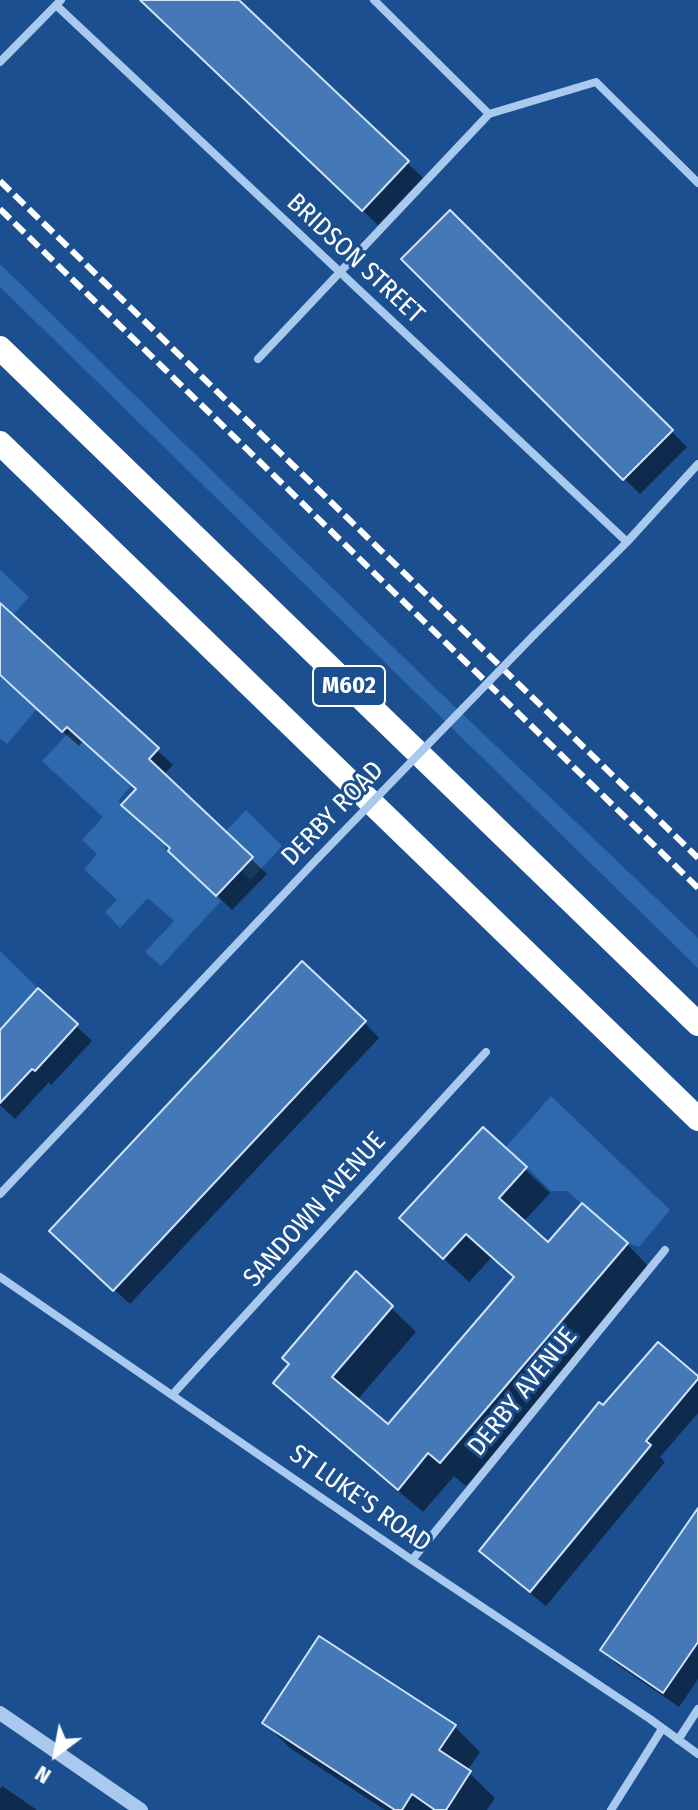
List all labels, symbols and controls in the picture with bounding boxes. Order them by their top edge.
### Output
street label: BRIDSON STREET [280,187,430,331]
road number: M602 [313,666,385,706]
street label: DERBY ROAD [276,755,390,873]
street label: SANDOWN AVENUE [237,1126,393,1294]
street label: DERBY AVENUE [462,1322,584,1462]
street label: ST LUKE'S ROAD [283,1439,437,1559]
north arrow [16,1714,96,1794]
text: N [30,1760,56,1790]

